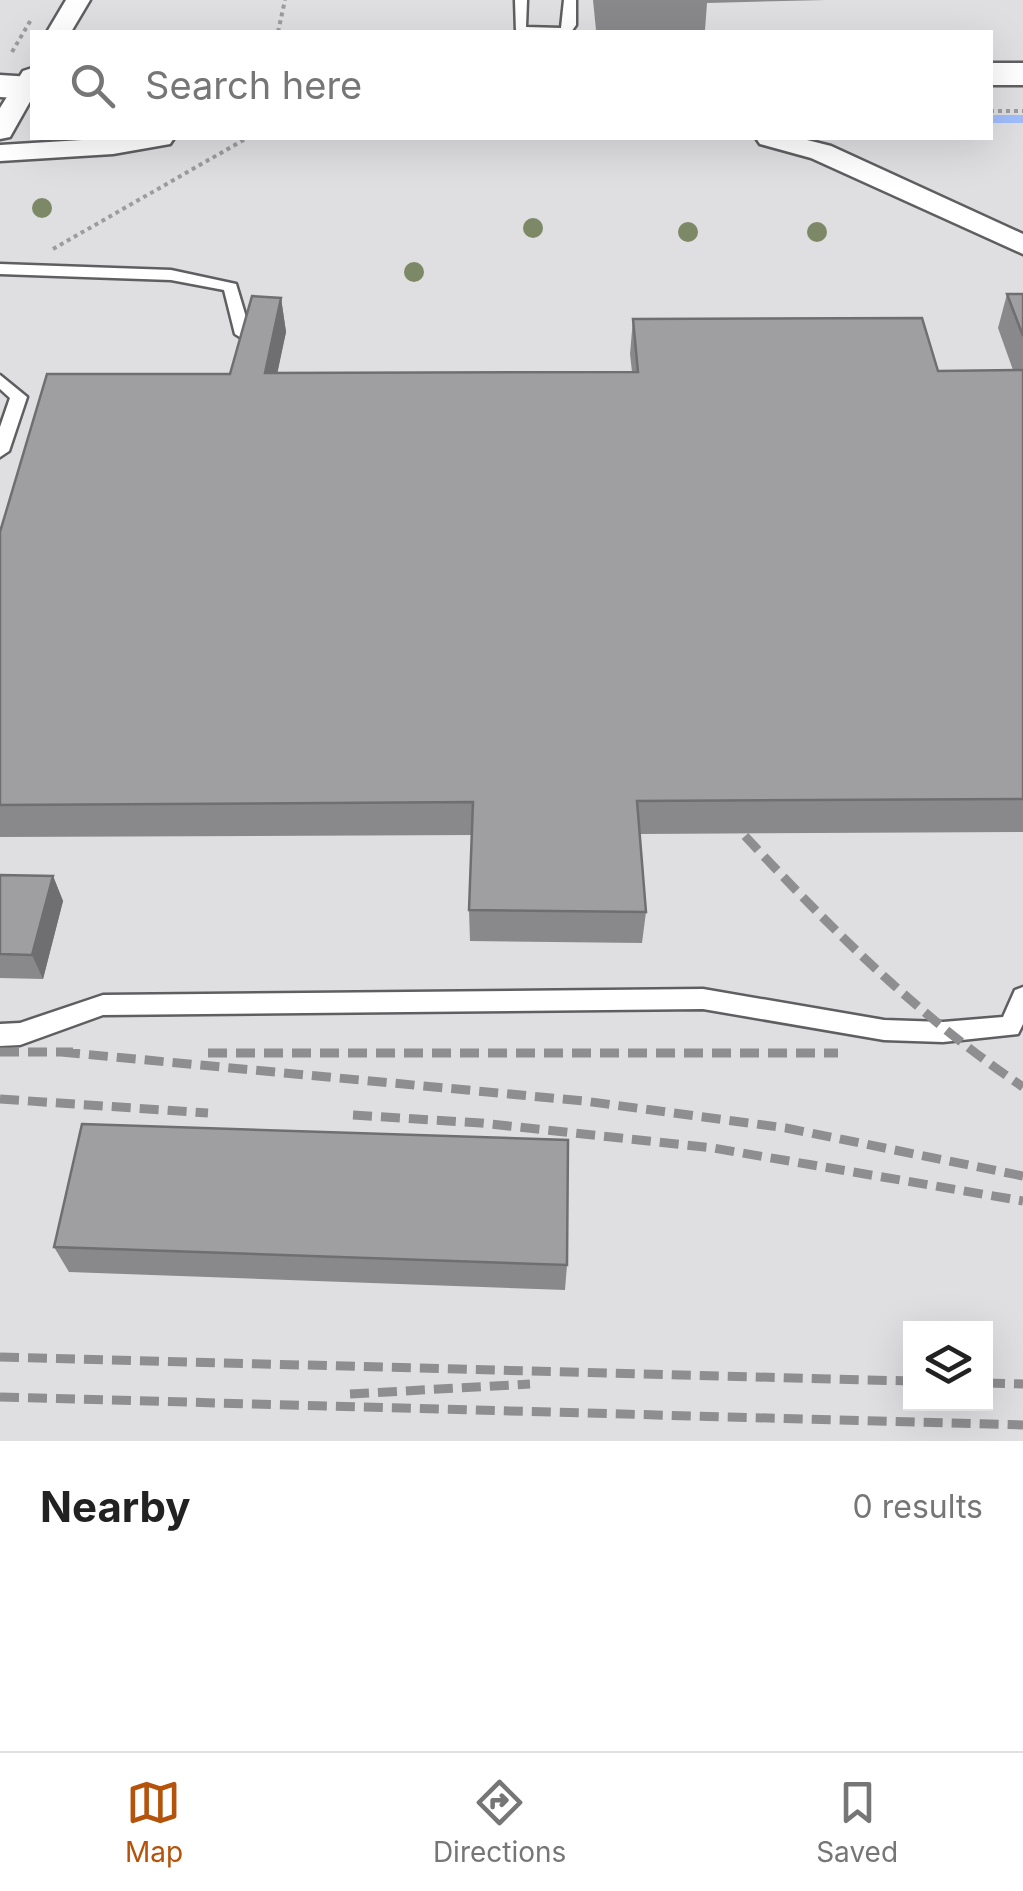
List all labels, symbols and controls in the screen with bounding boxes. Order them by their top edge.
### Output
search box [30,30,993,140]
icon: search [65,58,120,113]
text: Search here [145,62,362,108]
map controls [903,1321,993,1411]
button: layers [903,1321,993,1411]
text: Nearby [40,1481,191,1532]
text: 0 results [853,1487,983,1526]
tab: Map [125,1775,183,1869]
tab: Directions [433,1775,566,1869]
tab: Saved [816,1775,898,1869]

